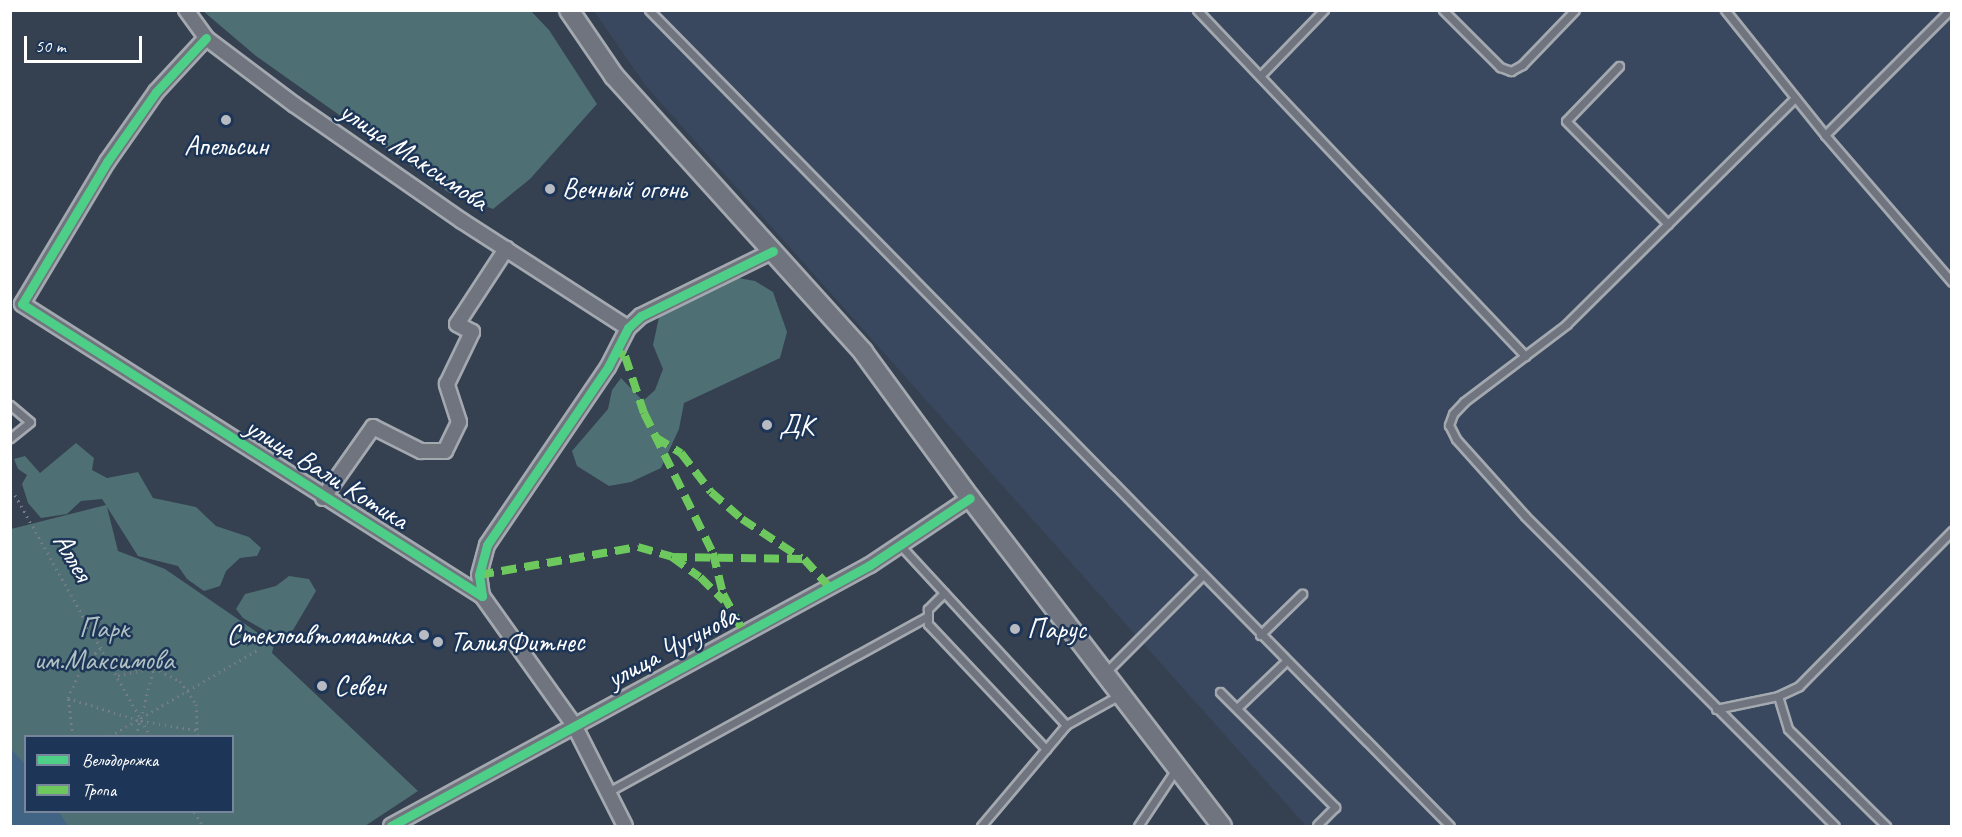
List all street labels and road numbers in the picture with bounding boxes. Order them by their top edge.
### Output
street label: улица Максимова [334,94,494,218]
street label: улица Вали Котика [238,409,416,537]
street label: Аллея [46,527,100,587]
street label: улица Чугунова [601,598,743,696]

